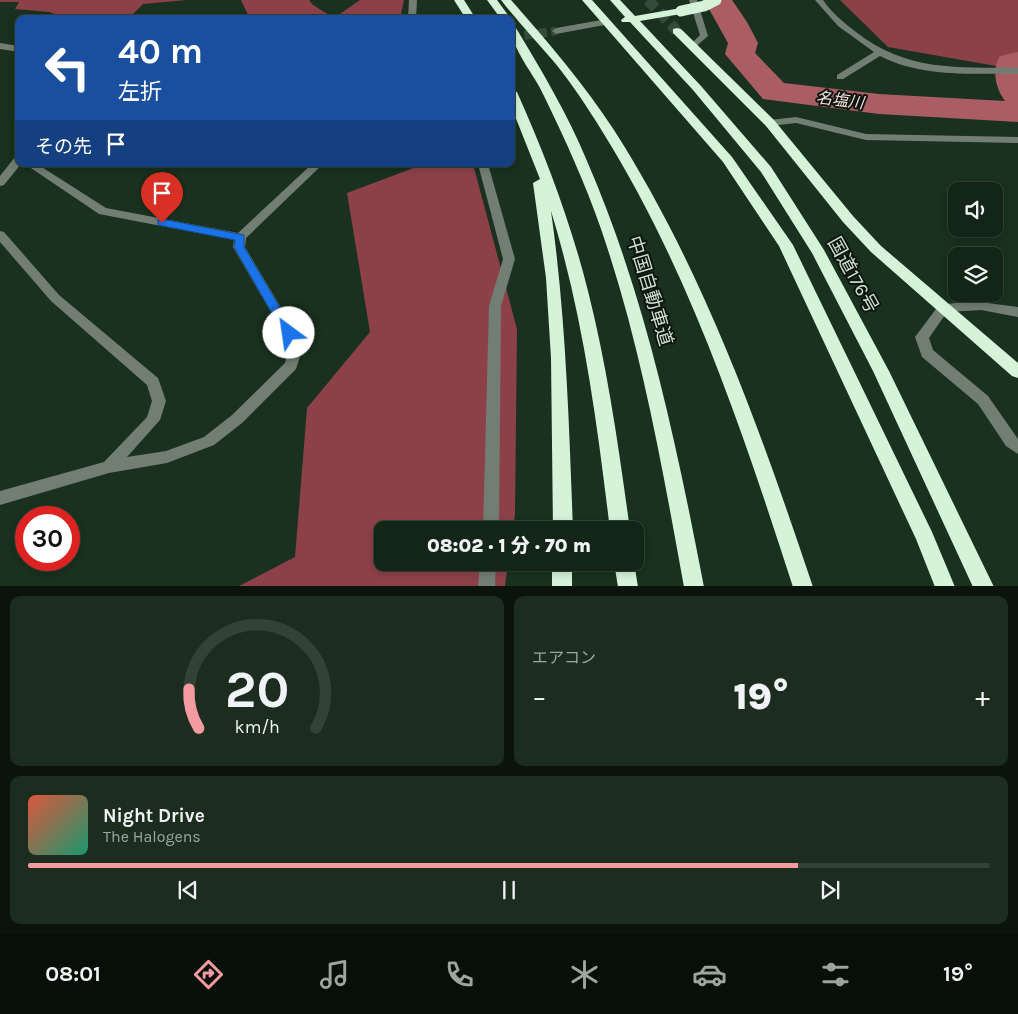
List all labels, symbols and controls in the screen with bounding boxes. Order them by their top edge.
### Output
text: 40 m [118,31,203,72]
icon: left [35,35,100,100]
text: 左折 [118,79,162,105]
water label: 名塩川 [815,88,867,113]
icon: arrive [102,130,130,158]
text: その先 [35,136,92,158]
pin [141,172,183,223]
icon: arrive [148,179,176,207]
map controls [948,182,1003,302]
button: sound [948,182,1003,237]
street label: 中国自動車道 [623,233,677,349]
street label: 国道176号 [823,233,883,317]
button: layers [948,247,1003,302]
position arrow [262,306,314,358]
speed limit sign: 30 [15,506,80,571]
text: 08:02 · 1 分 · 70 m [427,535,591,557]
text: エアコン [532,648,596,667]
text: 20 [225,659,289,720]
text: 19° [733,674,789,719]
text: − [532,680,547,713]
text: + [975,680,990,713]
text: km/h [234,717,280,738]
text: Night Drive [103,805,205,827]
text: The Halogens [103,827,201,846]
icon: previous [174,876,202,904]
icon: pause [495,876,523,904]
icon: next [816,876,844,904]
icon: directions [191,957,226,992]
icon: music [317,957,352,992]
icon: phone [442,957,477,992]
icon: climate [567,957,602,992]
icon: car [692,957,727,992]
icon: filters [818,957,853,992]
text: 08:01 [45,961,101,987]
text: 19° [943,961,973,987]

